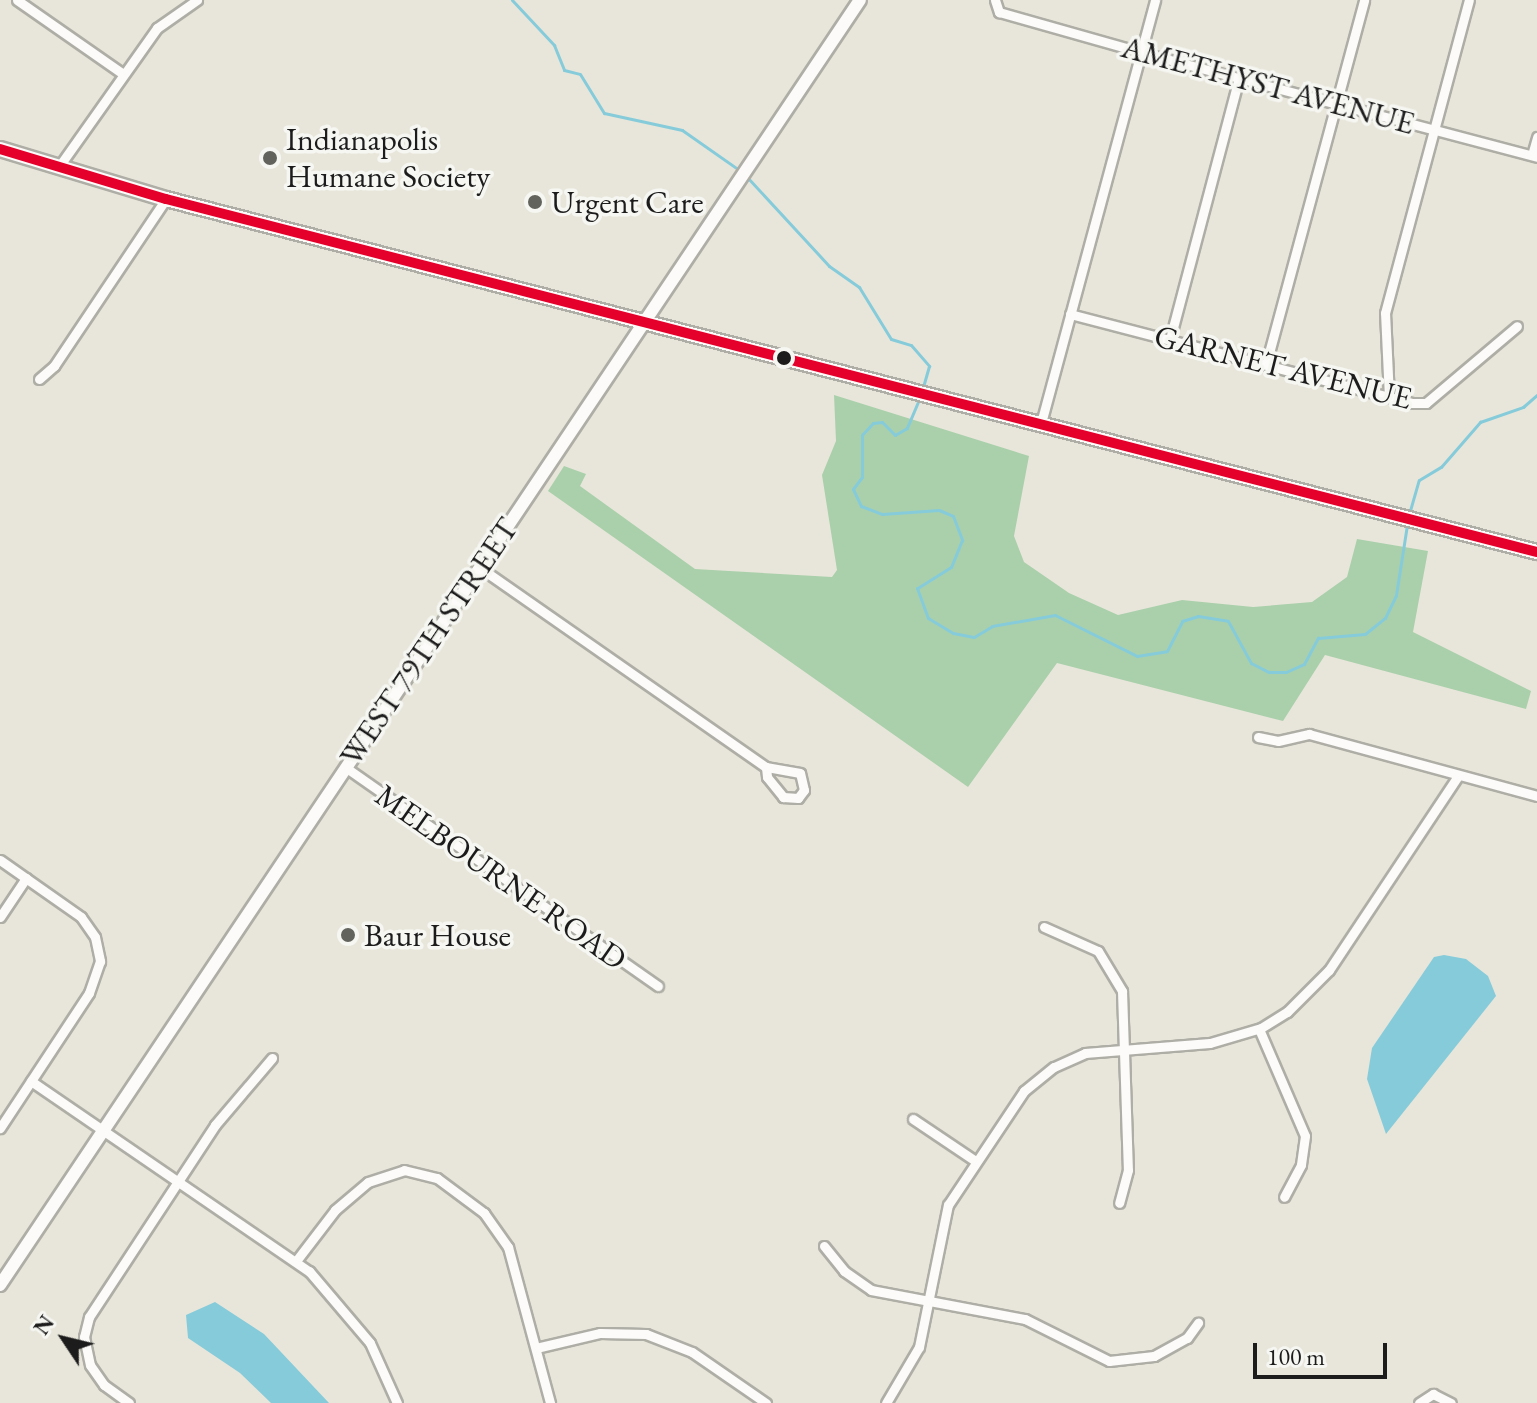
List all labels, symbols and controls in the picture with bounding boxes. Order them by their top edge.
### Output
street label: AMETHYST AVENUE [1117,27,1419,143]
place label: Indianapolis Humane Society [286,121,490,196]
marker: Indianapolis Humane Society [261,149,279,167]
place label: Urgent Care [551,183,704,221]
marker: Urgent Care [526,193,544,211]
street label: GARNET AVENUE [1150,316,1416,418]
unlabelled marker [776,350,792,366]
street label: WEST 79TH STREET [332,511,526,773]
street label: MELBOURNE ROAD [368,776,634,978]
place label: Baur House [364,916,511,954]
marker: Baur House [339,926,357,944]
north arrow [24,1299,104,1379]
text: N [27,1309,61,1341]
scale bar [1257,1327,1391,1377]
text: 100 m [1267,1341,1325,1372]

